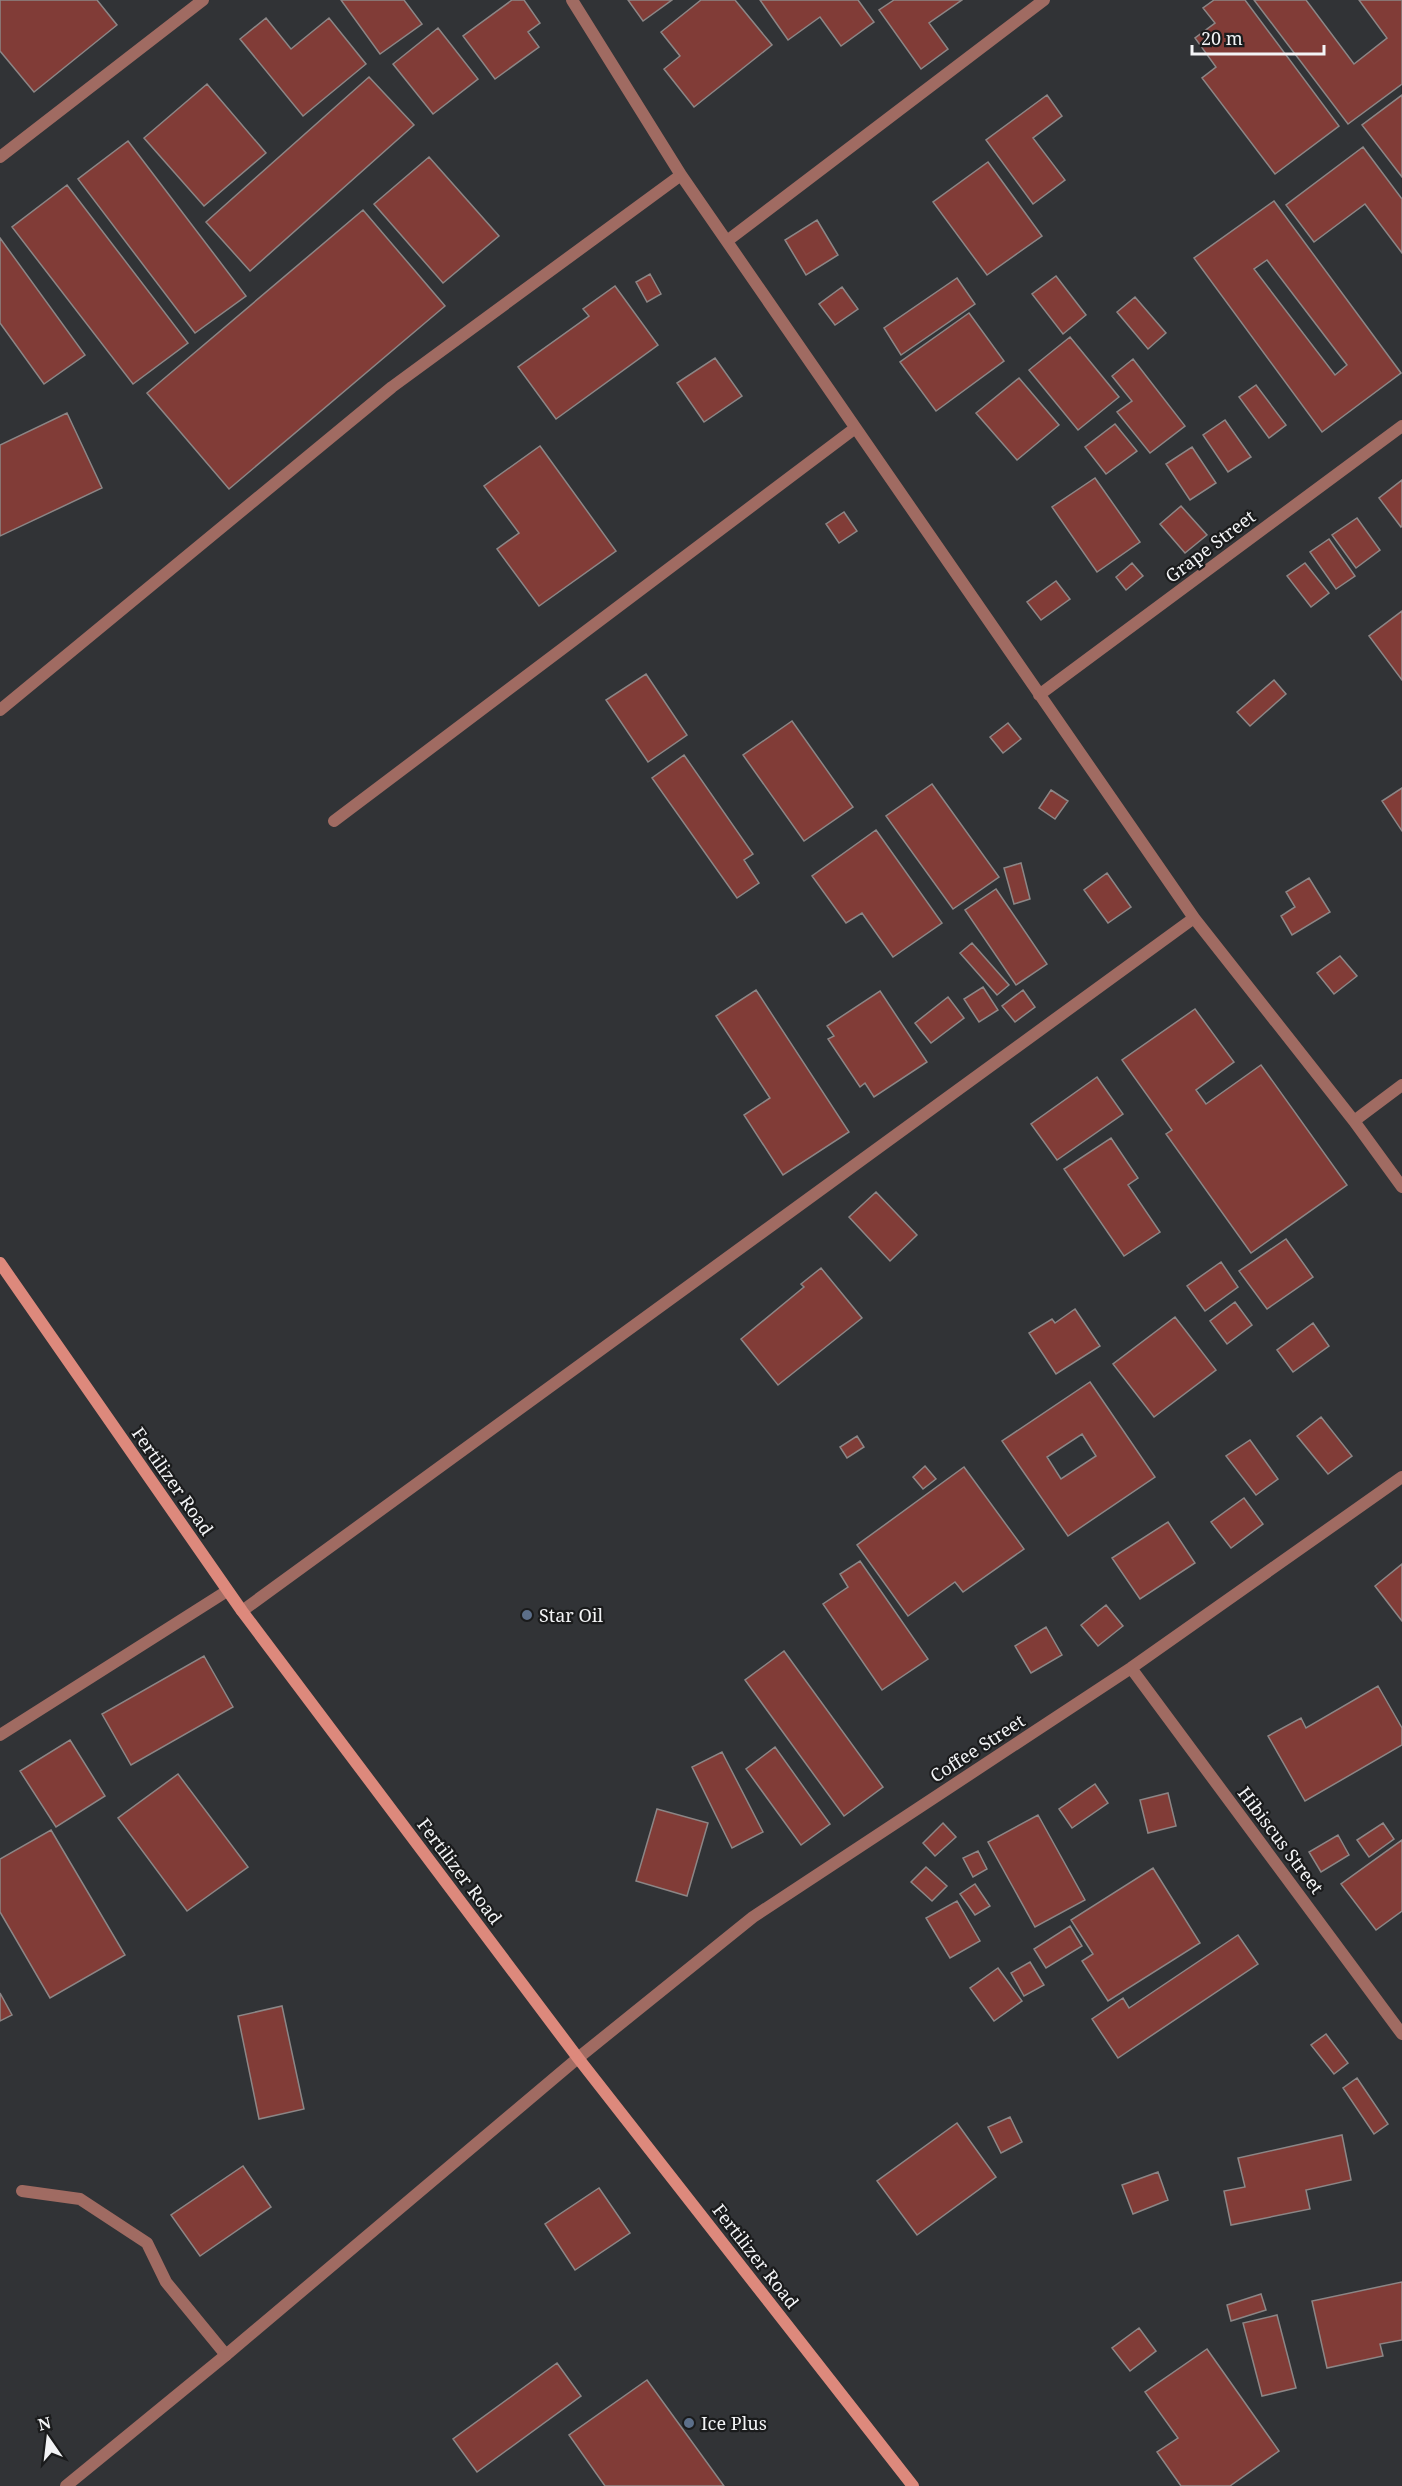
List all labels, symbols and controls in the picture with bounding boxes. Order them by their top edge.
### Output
scale bar [1192,18,1324,56]
text: 20 m [1201,26,1243,50]
street label: Grape Street [1160,504,1260,588]
street label: Fertilizer Road [127,1422,219,1540]
place label: Star Oil [539,1603,604,1627]
marker: Star Oil [520,1608,534,1622]
street label: Coffee Street [925,1708,1029,1788]
street label: Hibiscus Street [1233,1782,1329,1898]
street label: Fertilizer Road [412,1813,508,1929]
street label: Fertilizer Road [708,2199,804,2313]
north arrow [18,2408,78,2468]
text: N [36,2411,54,2436]
place label: Ice Plus [701,2411,767,2435]
marker: Ice Plus [682,2416,696,2430]

